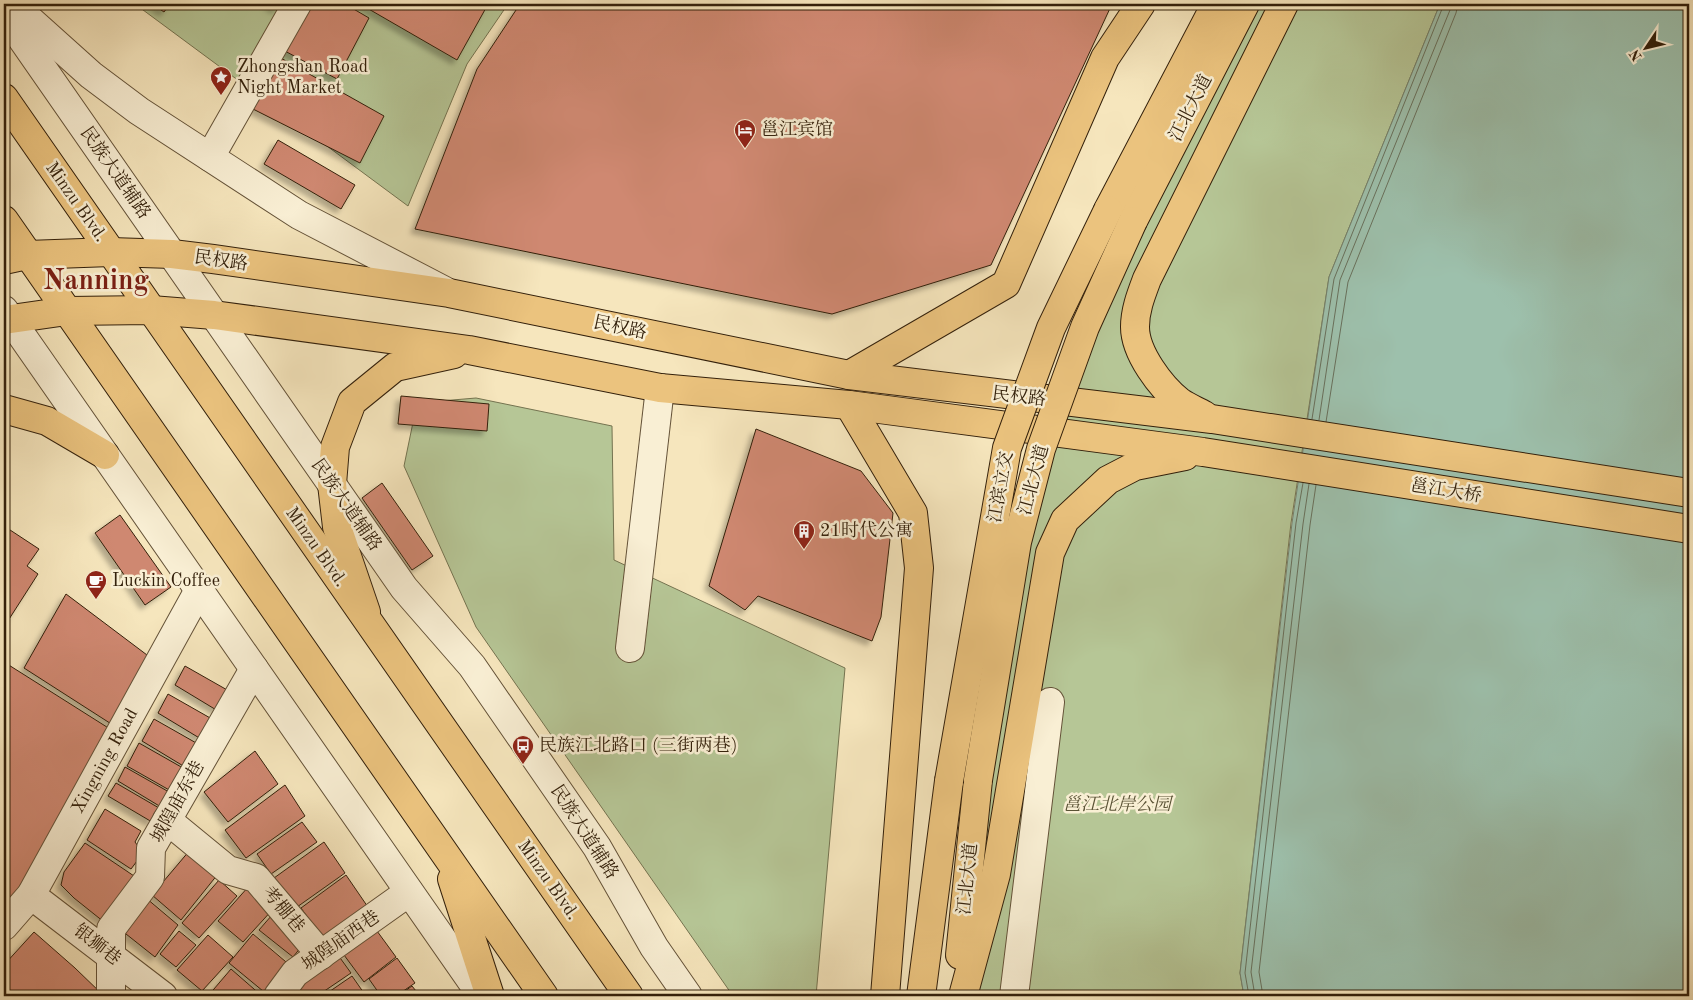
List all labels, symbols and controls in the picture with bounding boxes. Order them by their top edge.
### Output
north arrow [1620,22,1670,72]
text: N [1627,46,1645,63]
place label: Zhongshan Road Night Market [237,58,368,97]
place icon: Zhongshan Road Night Market [209,65,233,96]
street label: 江北大道 [1165,71,1215,144]
hotel icon: 邕江宾馆 [733,118,757,149]
place label: 邕江宾馆 [761,119,833,139]
street label: 民族大道辅路 [77,122,155,222]
street label: Minzu Blvd. [42,159,110,245]
street label: 民权路 [193,246,249,274]
district label: Nanning [43,268,150,296]
street label: 民权路 [592,312,649,342]
street label: 民权路 [991,383,1047,409]
street label: 江北大道 [1014,442,1052,517]
street label: 江滨立交 [984,450,1016,524]
street label: 民族大道辅路 [308,454,386,554]
street label: 邕江大桥 [1409,475,1483,506]
street label: Minzu Blvd. [282,504,350,590]
building icon: 21时代公寓 [792,519,816,550]
place label: 21时代公寓 [820,520,913,540]
cafe icon: Luckin Coffee [84,569,108,600]
place label: Luckin Coffee [112,572,220,590]
street label: Xingning Road [69,705,141,817]
bus stop icon: 民族江北路口 (三街两巷) [511,734,535,765]
place label: 民族江北路口 (三街两巷) [539,735,737,755]
street label: 城隍庙东巷 [147,757,208,846]
street label: 民族大道辅路 [547,781,623,882]
park label: 邕江北岸公园 [1063,794,1174,814]
street label: Minzu Blvd. [514,837,582,923]
street label: 江北大道 [953,842,981,916]
street label: 考棚巷 [259,882,309,936]
street label: 城隍庙西巷 [298,906,383,974]
street label: 银狮巷 [70,920,125,969]

